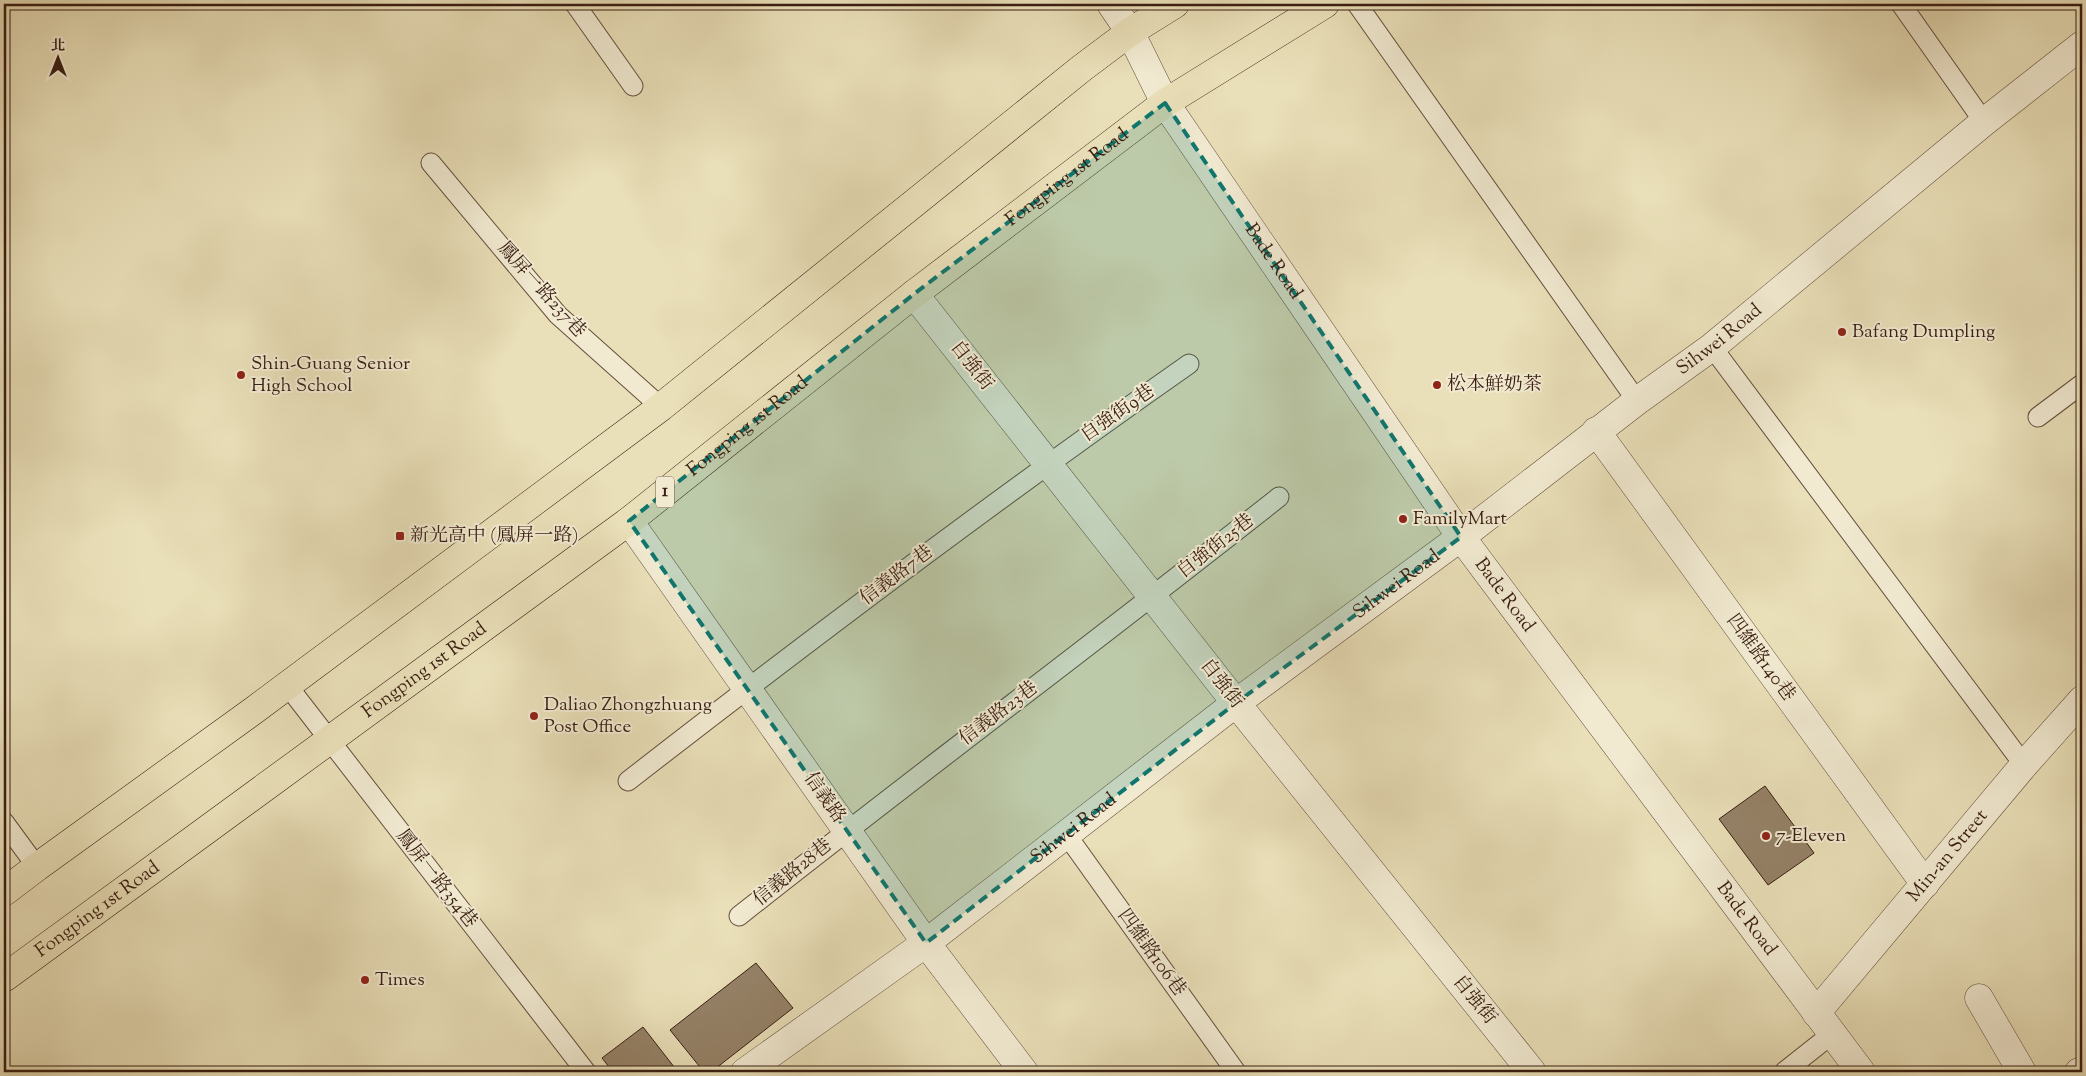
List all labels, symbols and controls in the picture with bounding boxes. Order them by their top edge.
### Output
north arrow [32,32,82,82]
text: 北 [51,37,65,57]
street label: Fongping 1st Road [1000,122,1135,233]
street label: Bade Road [1238,218,1309,305]
street label: 鳳屏一路237巷 [490,236,592,344]
street label: Sihwei Road [1671,297,1768,382]
place label: Bafang Dumpling [1852,319,1995,346]
marker: Bafang Dumpling [1836,326,1848,338]
street label: 自強街 [943,335,999,397]
place label: Shin-Guang Senior High School [251,351,410,400]
marker: Shin-Guang Senior High School [235,369,247,381]
street label: Fongping 1st Road [681,369,814,483]
place label: 松本鮮奶茶 [1447,372,1542,399]
street label: 自強街9巷 [1075,378,1161,450]
marker: 松本鮮奶茶 [1431,379,1443,391]
road number: 1 [656,477,674,508]
place label: FamilyMart [1413,506,1507,533]
street label: 自強街25巷 [1172,508,1260,586]
marker: FamilyMart [1397,513,1409,525]
place label: 新光高中 (鳳屏一路) [410,523,578,550]
marker: 新光高中 (鳳屏一路) [394,530,406,542]
street label: 信義路7巷 [855,539,939,613]
street label: Sihwei Road [1347,543,1446,626]
street label: Bade Road [1468,552,1541,638]
street label: 四維路140巷 [1719,609,1801,707]
street label: Fongping 1st Road [357,616,493,725]
street label: 自強街 [1193,653,1249,715]
street label: 信義路23巷 [954,675,1044,753]
place label: Daliao Zhongzhuang Post Office [544,692,712,741]
marker: Daliao Zhongzhuang Post Office [528,710,540,722]
street label: 信義路 [797,767,851,829]
street label: Sihwei Road [1025,786,1123,871]
street label: Min-an Street [1901,803,1995,908]
place label: 7-Eleven [1776,823,1846,850]
street label: 鳳屏一路354巷 [389,824,483,934]
marker: 7-Eleven [1760,830,1772,842]
street label: 信義路28巷 [748,833,838,913]
street label: Fongping 1st Road [30,855,166,964]
street label: Bade Road [1710,876,1783,962]
street label: 四維路106巷 [1110,904,1192,1002]
place label: Times [375,967,425,994]
street label: 自強街 [1446,969,1502,1031]
marker: Times [359,974,371,986]

